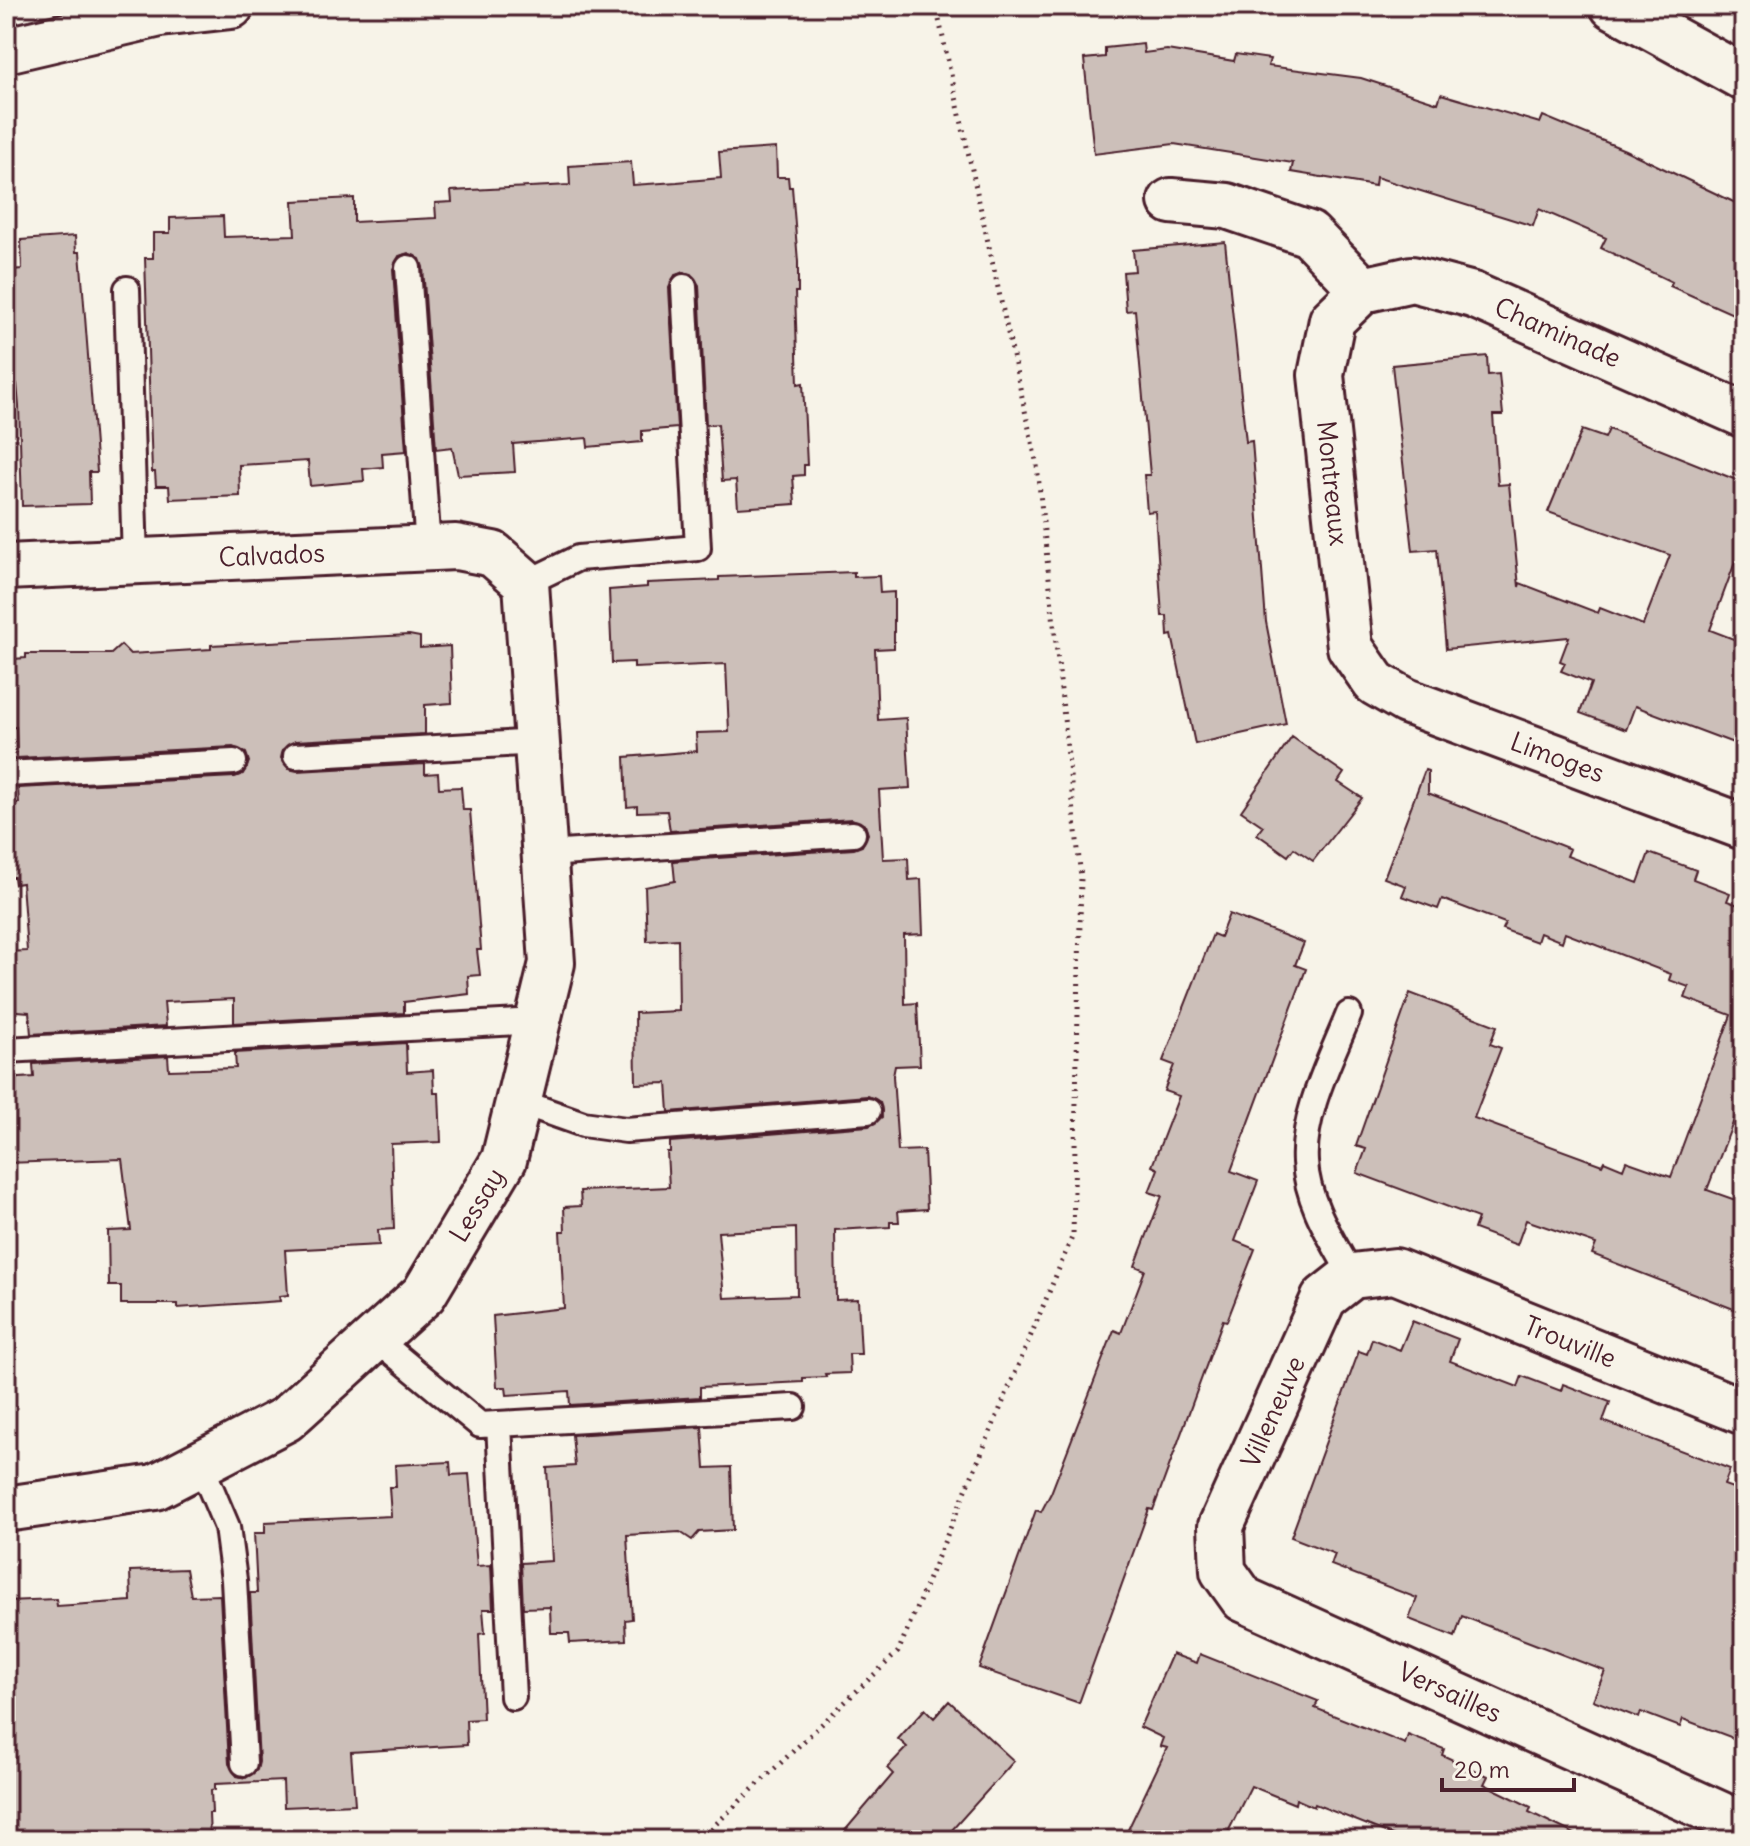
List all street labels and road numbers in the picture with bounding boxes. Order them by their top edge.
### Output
street label: Chaminade [1490,290,1626,374]
street label: Montreaux [1310,419,1356,548]
street label: Calvados [218,536,326,574]
street label: Limoges [1506,724,1609,790]
street label: Lessay [442,1162,511,1248]
street label: Trouville [1519,1308,1621,1375]
street label: Villeneuve [1233,1351,1312,1473]
street label: Versailles [1393,1654,1507,1730]

